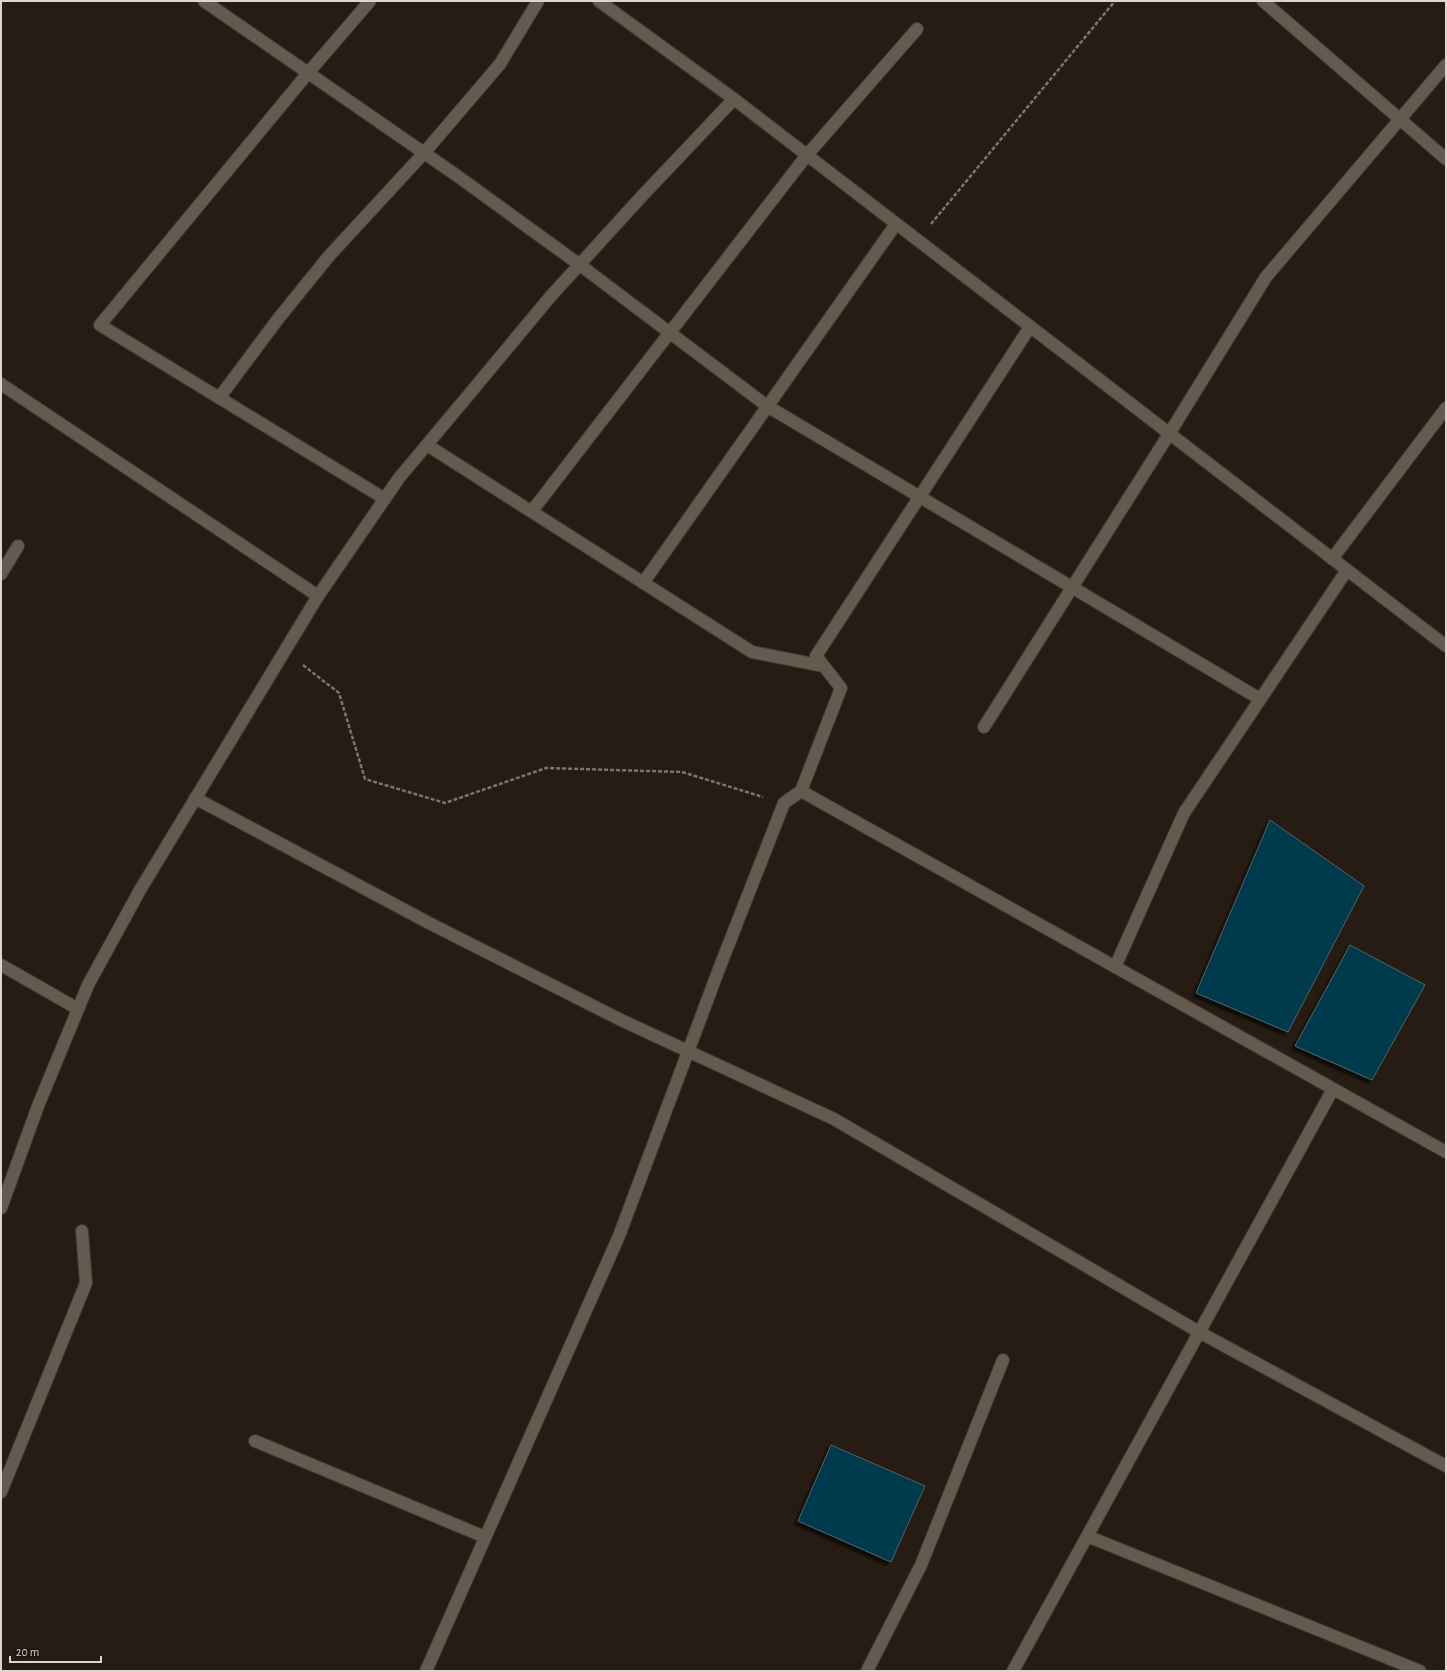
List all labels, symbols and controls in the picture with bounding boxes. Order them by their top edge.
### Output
scale bar [10,1638,101,1664]
text: 20 m [16,1646,39,1658]

